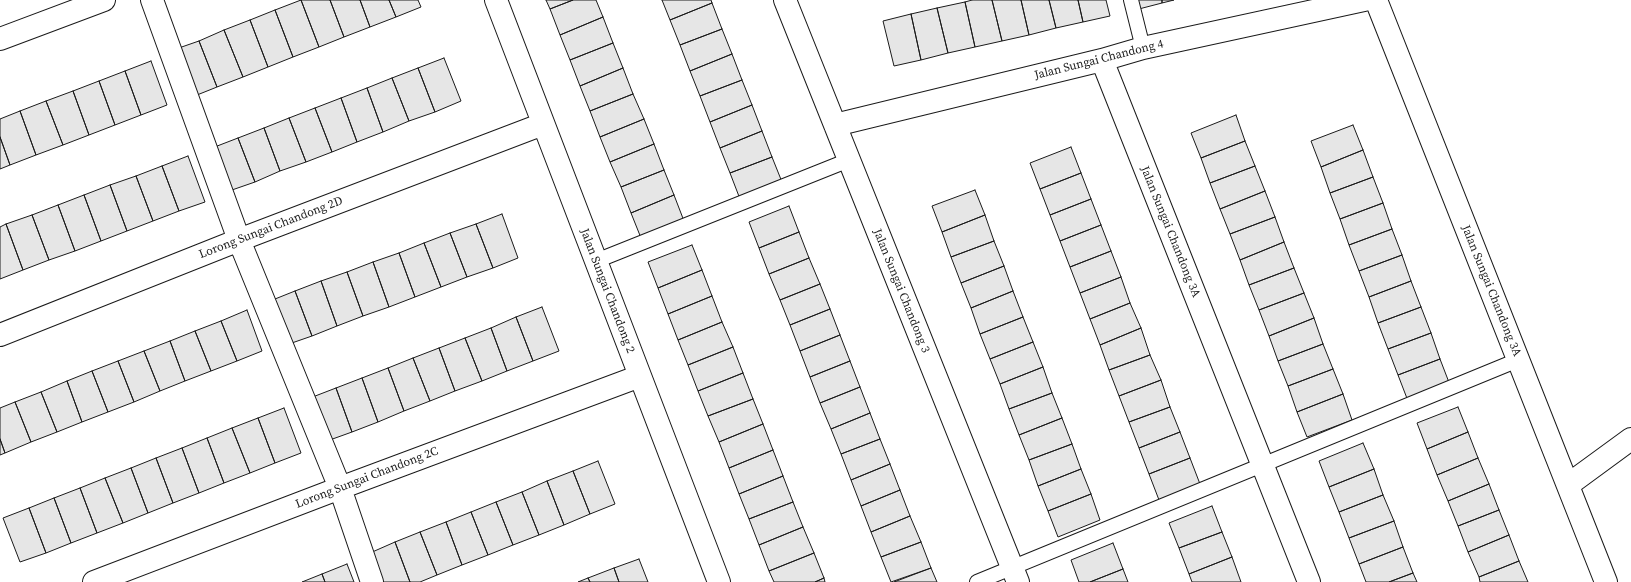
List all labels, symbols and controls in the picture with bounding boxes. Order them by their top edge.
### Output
street label: Jalan Sungai Chandong 4 [1033,37,1165,83]
street label: Jalan Sungai Chandong 3A [1137,164,1203,300]
street label: Lorong Sungai Chandong 2D [197,194,345,262]
street label: Jalan Sungai Chandong 3A [1458,223,1524,359]
street label: Jalan Sungai Chandong 2 [577,227,637,355]
street label: Jalan Sungai Chandong 3 [870,227,932,355]
street label: Lorong Sungai Chandong 2C [294,444,440,512]

